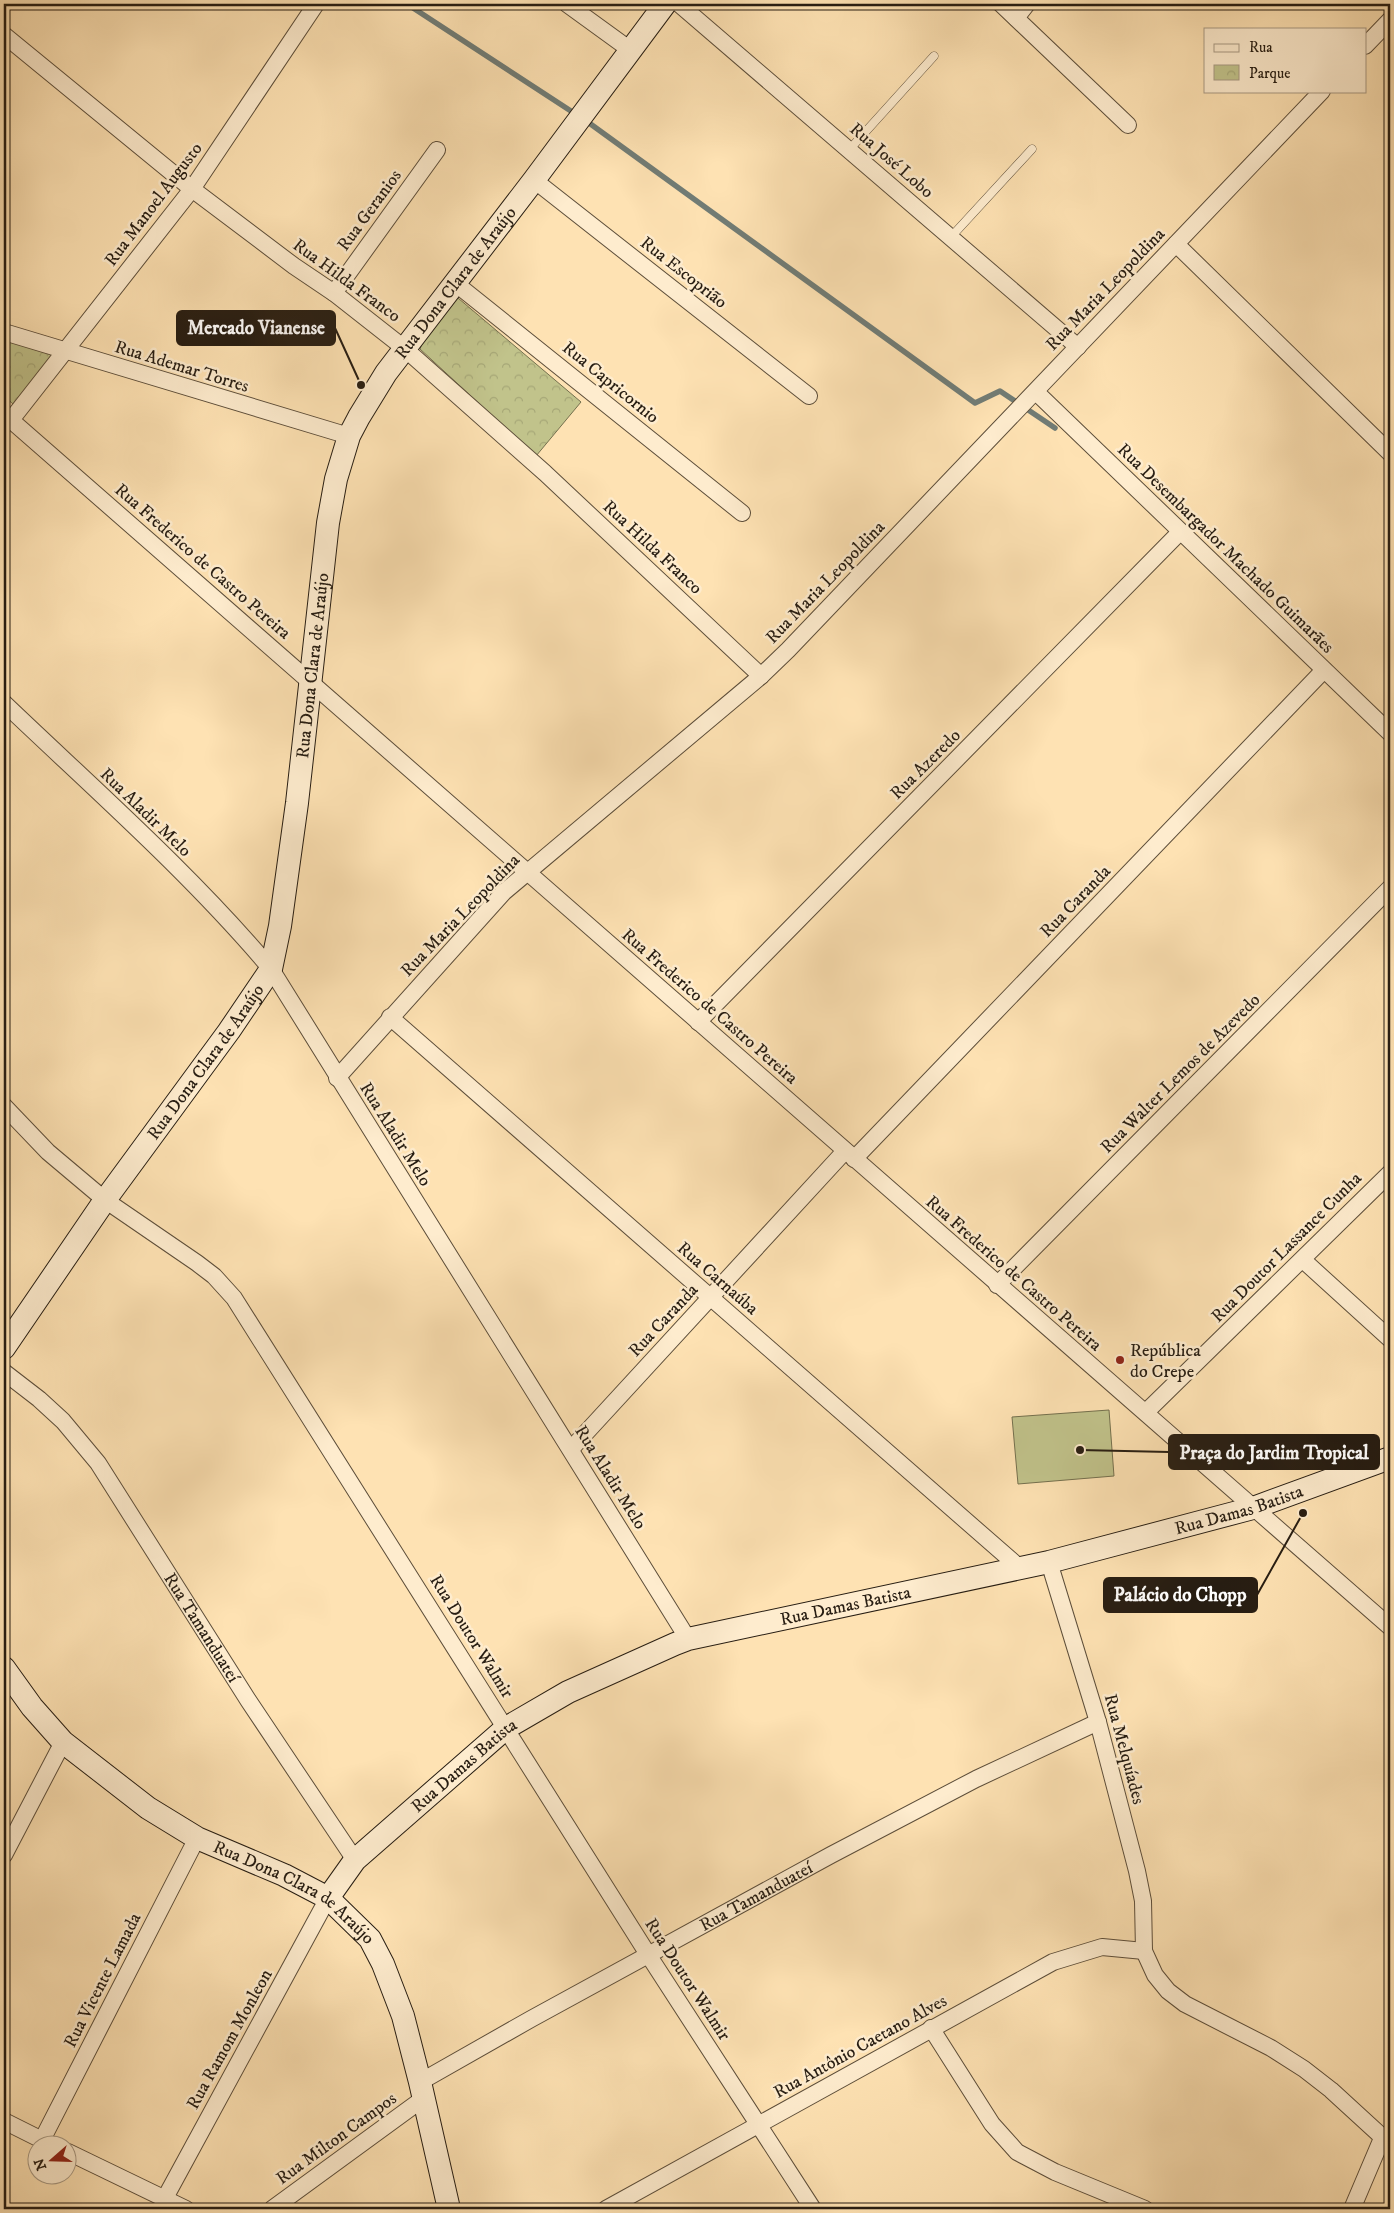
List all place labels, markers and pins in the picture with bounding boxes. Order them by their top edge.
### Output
callout: Mercado Vianense [177,311,335,345]
place label: República do Crepe [1130,1340,1201,1383]
marker: República do Crepe [1114,1354,1126,1366]
callout: Praça do Jardim Tropical [1169,1435,1379,1469]
callout: Palácio do Chopp [1104,1578,1257,1612]

